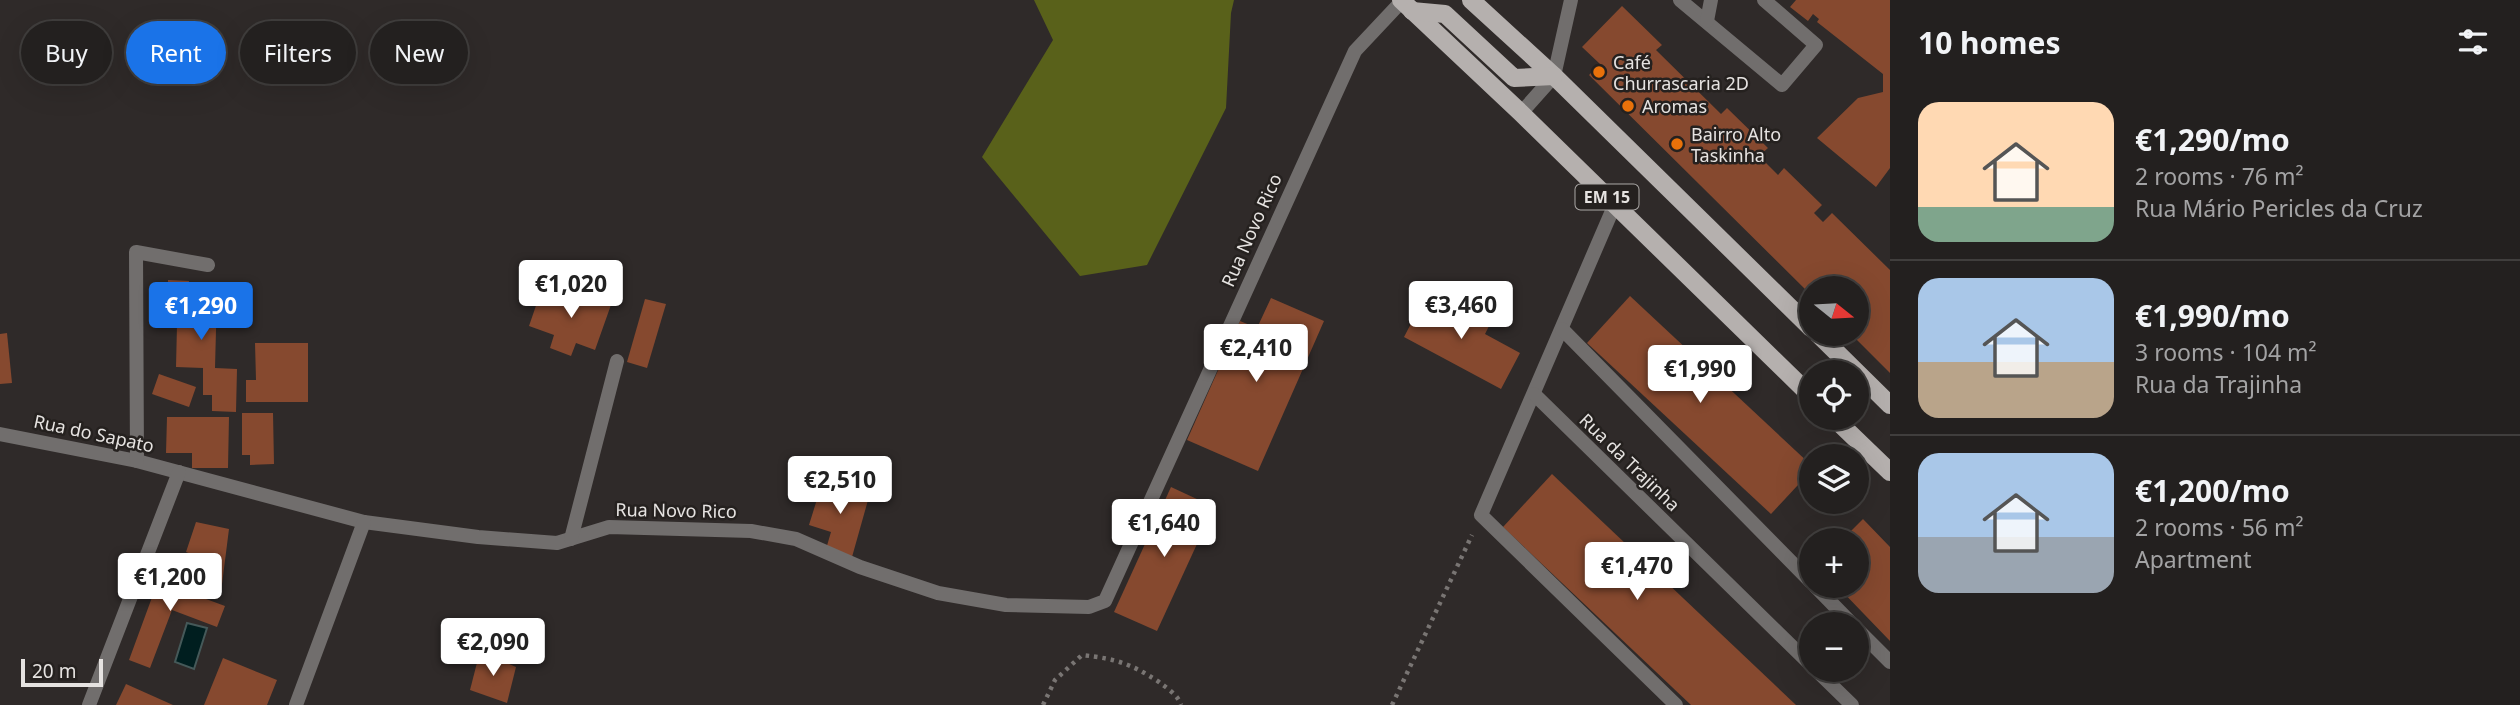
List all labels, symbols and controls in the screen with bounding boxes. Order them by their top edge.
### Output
chip: Buy [21,21,112,84]
chip: Rent [126,21,226,84]
chip: Filters [240,21,356,84]
chip: New [370,21,468,84]
text: 10 homes [1918,22,2061,63]
icon: filters [2454,23,2492,61]
place label: Café Churrascaria 2D [1613,50,1749,95]
marker: Café Churrascaria 2D [1591,64,1607,80]
place label: Aromas [1642,94,1707,118]
marker: Aromas [1620,98,1636,114]
text: €1,290/mo [2135,119,2290,160]
place label: Bairro Alto Taskinha [1691,122,1781,167]
icon: home [1974,130,2058,214]
marker: Bairro Alto Taskinha [1669,136,1685,152]
text: 2 rooms · 76 m² [2135,160,2304,192]
street label: Rua Novo Rico [1215,170,1287,290]
road number: EM 15 [1576,184,1638,210]
text: Rua Mário Pericles da Cruz [2135,192,2423,224]
pin: €1,020 [514,260,628,320]
text: €1,020 [535,267,607,299]
north arrow [1799,276,1869,346]
map controls [1799,276,1869,682]
pin: €1,290 [144,282,258,342]
pin: €3,460 [1404,282,1518,341]
text: €3,460 [1425,288,1497,320]
text: €1,290 [165,289,237,321]
text: €1,990/mo [2135,295,2290,336]
icon: home [1974,306,2058,390]
pin: €2,410 [1199,324,1313,384]
text: €2,410 [1220,331,1292,363]
text: 3 rooms · 104 m² [2135,336,2317,368]
pin: €1,990 [1643,346,1757,405]
text: €1,990 [1664,352,1736,384]
button: locate [1799,360,1869,430]
text: Rua da Trajinha [2135,368,2302,400]
street label: Rua da Trajinha [1575,408,1685,516]
street label: Rua do Sapato [32,409,156,457]
button: layers [1799,444,1869,514]
pin: €2,510 [783,456,897,516]
text: €2,510 [804,463,876,495]
text: €1,200/mo [2135,470,2290,511]
icon: home [1974,481,2058,565]
street label: Rua Novo Rico [615,497,737,523]
pin: €1,640 [1107,500,1221,559]
text: €1,640 [1128,506,1200,538]
text: 2 rooms · 56 m² [2135,511,2304,543]
button: + [1799,528,1869,598]
pin: €1,470 [1580,542,1694,602]
text: Apartment [2135,543,2252,575]
text: €1,470 [1601,549,1673,581]
pin: €1,200 [113,554,227,613]
text: €1,200 [134,560,206,592]
button: − [1799,612,1869,682]
pin: €2,090 [436,618,550,678]
text: €2,090 [457,625,529,657]
scale bar [21,656,103,688]
text: 20 m [32,658,76,684]

